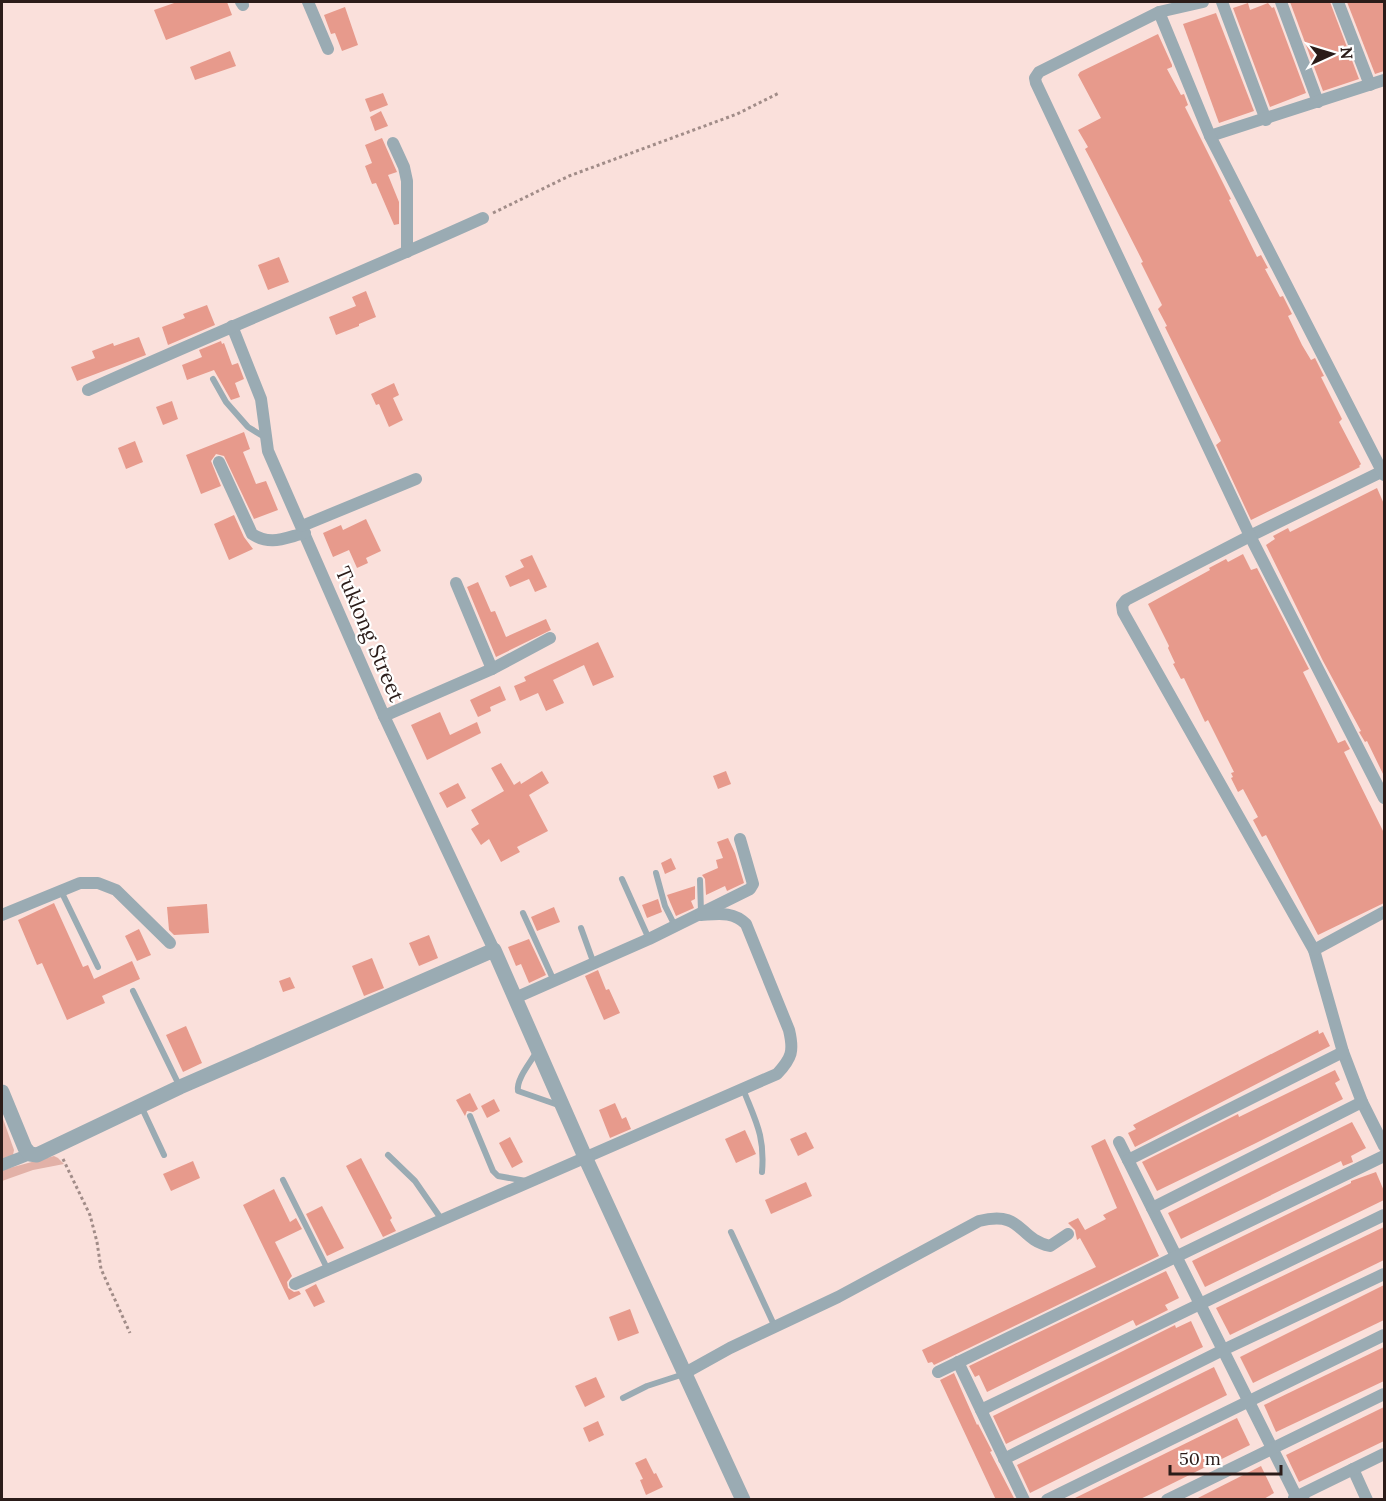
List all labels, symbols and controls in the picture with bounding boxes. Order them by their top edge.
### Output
north arrow [1302,24,1362,84]
text: N [1337,46,1357,60]
street label: Tuklong Street [329,562,411,707]
scale bar [1170,1438,1281,1476]
text: 50 m [1179,1447,1221,1470]

